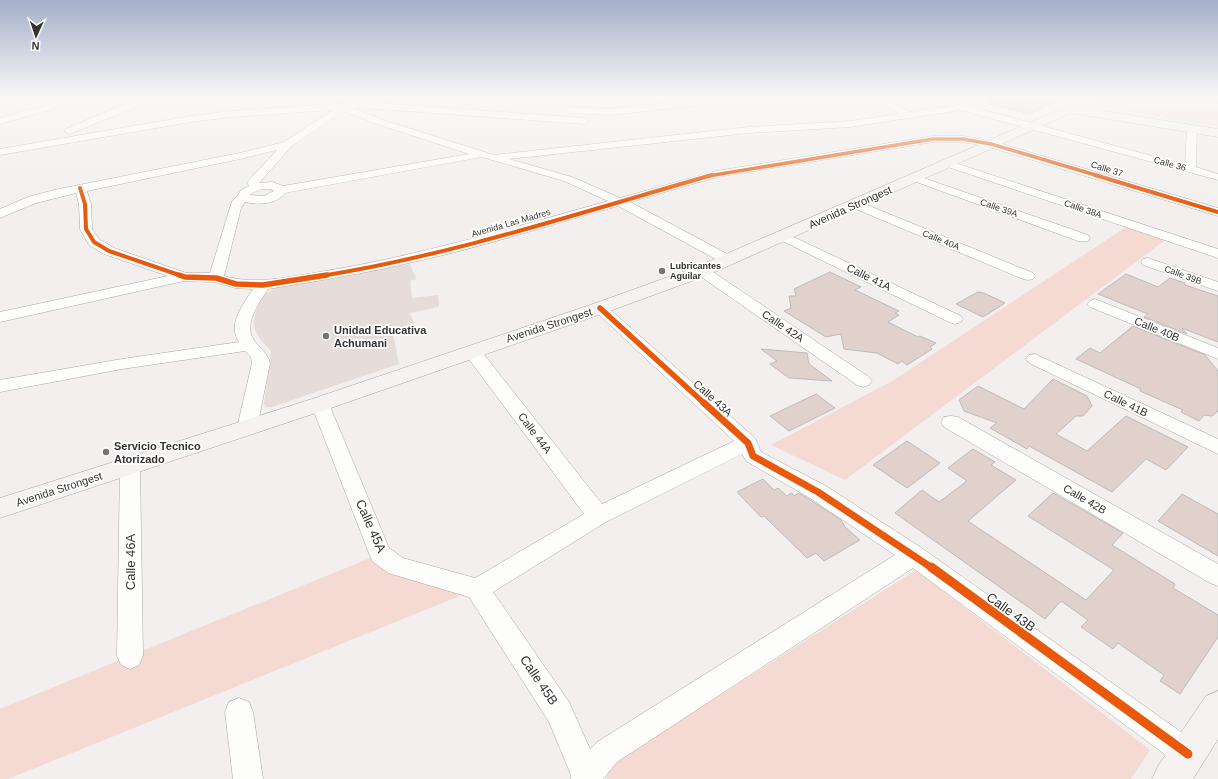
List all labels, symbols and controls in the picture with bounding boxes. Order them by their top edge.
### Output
north arrow [16,16,56,56]
text: N [31,40,40,52]
street label: Calle 36 [1153,155,1187,173]
street label: Calle 37 [1090,159,1124,179]
street label: Avenida Strongest [807,183,893,231]
street label: Calle 39A [979,197,1019,219]
street label: Calle 38A [1063,198,1103,220]
street label: Avenida Las Madres [470,207,552,239]
street label: Calle 40A [921,228,961,252]
place label: Lubricantes Aguilar [670,261,721,281]
street label: Calle 41A [845,261,894,293]
street label: Calle 39B [1163,264,1203,286]
marker: Lubricantes Aguilar [657,266,667,276]
street label: Avenida Strongest [504,305,594,345]
street label: Calle 42A [760,308,807,345]
street label: Calle 40B [1133,315,1181,343]
place label: Unidad Educativa Achumani [334,324,427,349]
marker: Unidad Educativa Achumani [321,331,331,341]
street label: Calle 43A [691,378,735,419]
street label: Calle 41B [1102,387,1150,419]
street label: Calle 44A [516,410,555,456]
place label: Servicio Tecnico Atorizado [114,440,201,465]
marker: Servicio Tecnico Atorizado [101,447,111,457]
street label: Avenida Strongest [14,469,104,509]
street label: Calle 42B [1061,482,1109,516]
street label: Calle 45A [353,497,389,555]
street label: Calle 46A [123,533,138,590]
street label: Calle 43B [984,589,1038,635]
street label: Calle 45B [517,652,561,708]

